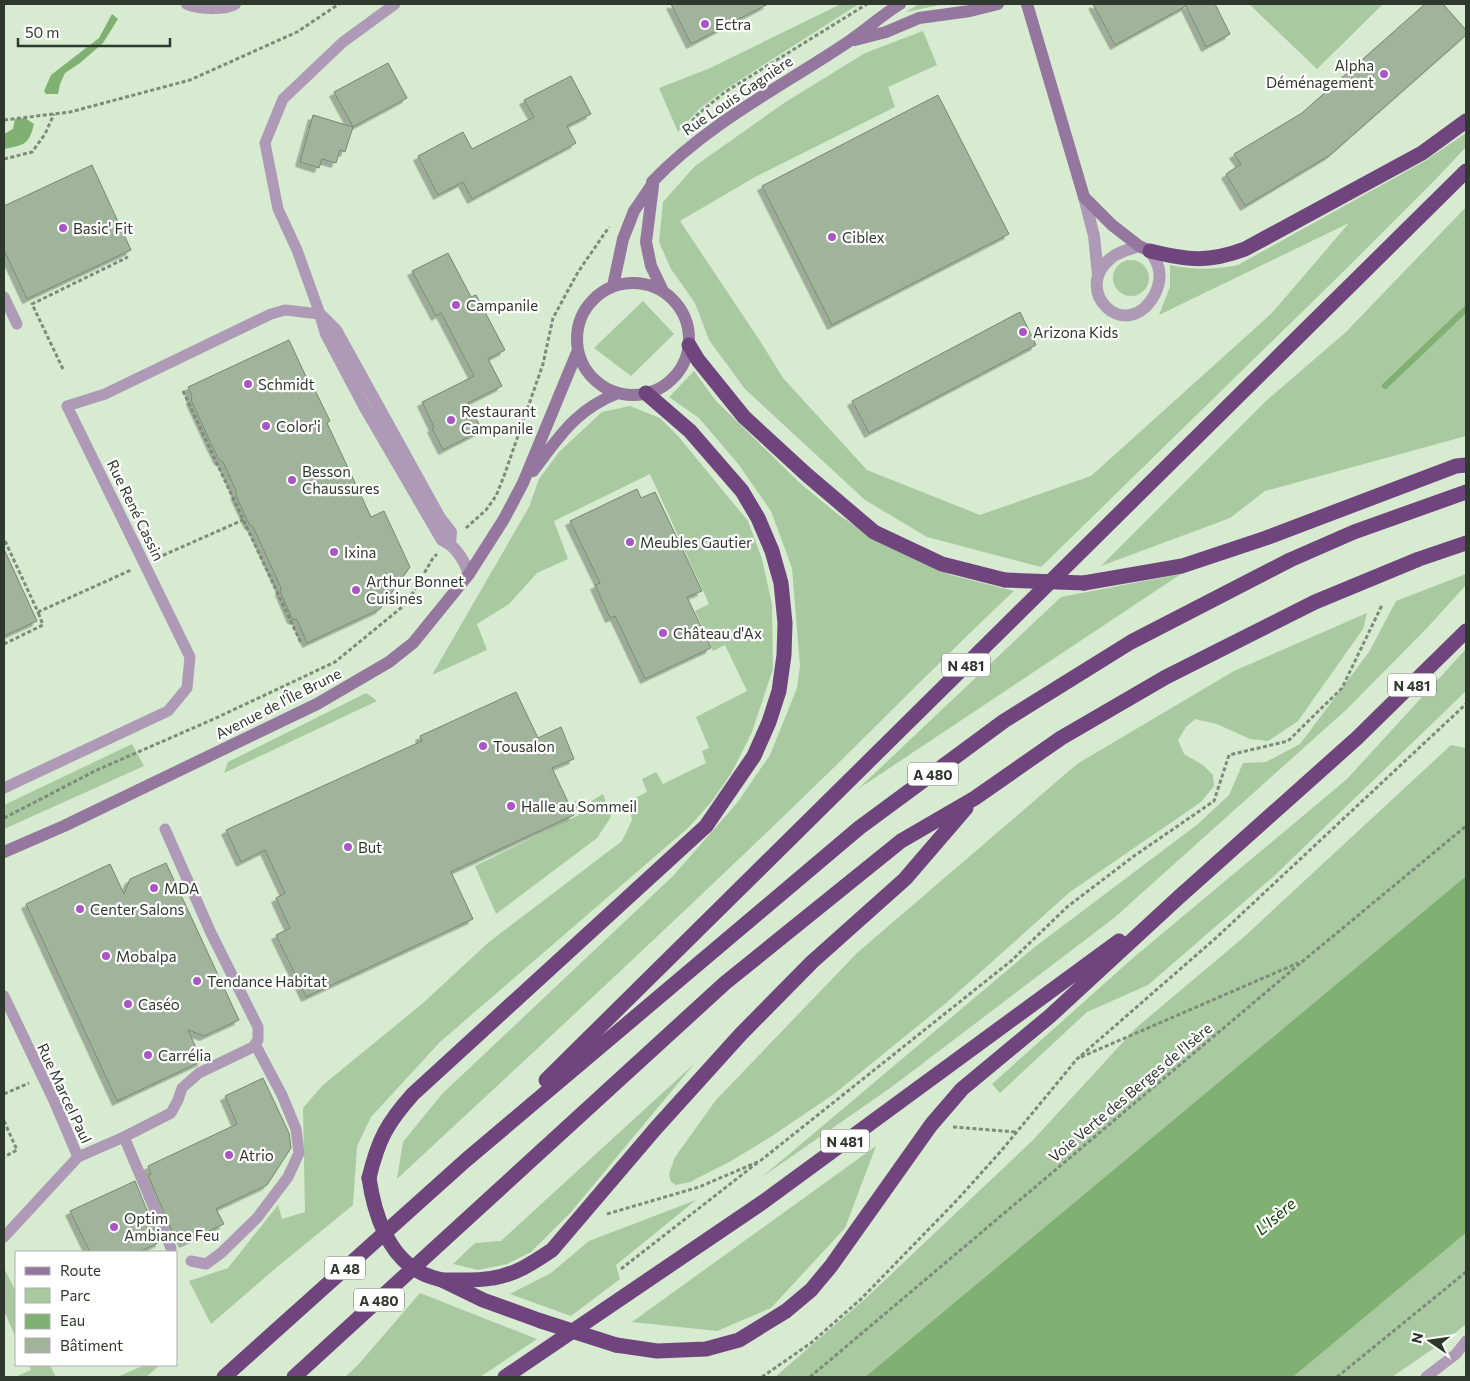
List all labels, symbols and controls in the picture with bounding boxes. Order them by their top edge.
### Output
scale bar [18,15,170,47]
place label: Ectra [715,15,751,33]
marker: Ectra [699,18,711,30]
text: 50 m [25,23,59,41]
street label: Rue Louis Gagnière [678,51,796,139]
place label: Alpha Déménagement [1266,56,1374,91]
marker: Alpha Déménagement [1378,68,1390,80]
place label: Basic' Fit [73,219,133,237]
marker: Basic' Fit [57,222,69,234]
place label: Ciblex [842,228,885,246]
marker: Ciblex [826,231,838,243]
place label: Campanile [466,296,538,314]
marker: Campanile [450,299,462,311]
place label: Arizona Kids [1033,323,1118,341]
marker: Arizona Kids [1017,326,1029,338]
place label: Schmidt [258,375,315,393]
marker: Schmidt [242,378,254,390]
place label: Restaurant Campanile [461,402,536,437]
marker: Restaurant Campanile [445,414,457,426]
place label: Color'i [276,417,321,435]
marker: Color'i [260,420,272,432]
street label: Rue René Cassin [104,457,168,563]
place label: Besson Chaussures [302,462,380,497]
marker: Besson Chaussures [286,474,298,486]
place label: Meubles Gautier [640,533,752,551]
marker: Meubles Gautier [624,536,636,548]
place label: Ixina [344,543,376,561]
marker: Ixina [328,546,340,558]
place label: Arthur Bonnet Cuisines [366,572,464,607]
marker: Arthur Bonnet Cuisines [350,584,362,596]
place label: Château d'Ax [673,624,762,642]
marker: Château d'Ax [657,627,669,639]
road number: N 481 [942,654,990,676]
street label: Avenue de l'Île Brune [212,663,344,742]
road number: N 481 [1388,674,1436,696]
place label: Tousalon [493,737,555,755]
marker: Tousalon [477,740,489,752]
road number: A 480 [908,762,958,786]
place label: Halle au Sommeil [521,797,637,815]
marker: Halle au Sommeil [505,800,517,812]
place label: But [358,838,382,856]
marker: But [342,841,354,853]
place label: MDA [164,879,199,897]
marker: MDA [148,882,160,894]
place label: Center Salons [90,900,185,918]
marker: Center Salons [74,903,86,915]
place label: Mobalpa [116,947,177,965]
marker: Mobalpa [100,950,112,962]
place label: Tendance Habitat [207,972,327,990]
marker: Tendance Habitat [191,975,203,987]
place label: Caséo [138,995,180,1013]
marker: Caséo [122,998,134,1010]
street label: Voie Verte des Berges de l'Isère [1045,1018,1215,1165]
street label: Rue Marcel Paul [34,1040,96,1146]
place label: Carrélia [158,1046,211,1064]
marker: Carrélia [142,1049,154,1061]
road number: N 481 [821,1130,869,1152]
place label: Atrio [239,1146,274,1164]
marker: Atrio [223,1149,235,1161]
water label: L'Isère [1251,1193,1299,1239]
place label: Optim Ambiance Feu [124,1209,219,1244]
marker: Optim Ambiance Feu [108,1221,120,1233]
legend [15,1251,178,1366]
road number: A 48 [325,1256,365,1280]
text: Route [60,1261,101,1279]
text: Parc [60,1286,90,1304]
road number: A 480 [354,1288,404,1312]
text: Eau [60,1311,85,1329]
north arrow [1405,1316,1455,1366]
text: N [1407,1331,1426,1345]
text: Bâtiment [60,1336,123,1354]

